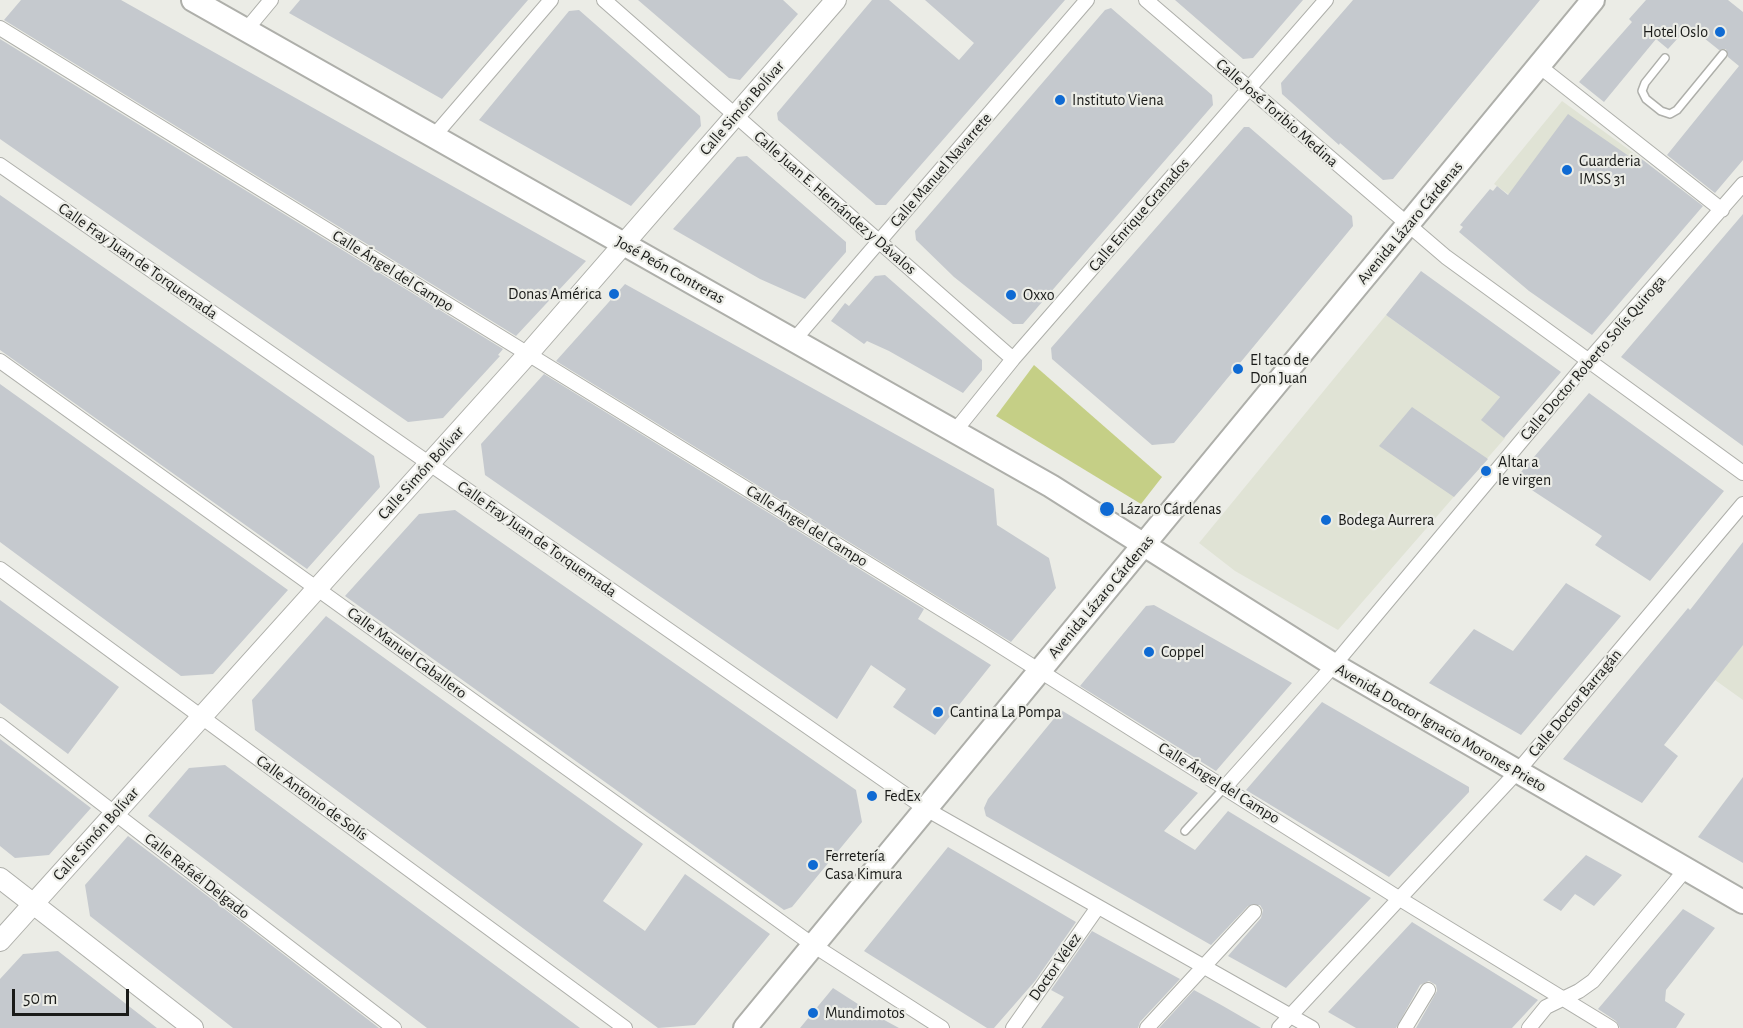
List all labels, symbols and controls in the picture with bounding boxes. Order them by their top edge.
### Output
place label: Hotel Oslo [1643,22,1708,42]
marker: Hotel Oslo [1713,25,1727,39]
street label: Calle José Toribio Medina [1212,55,1342,171]
street label: Calle Simón Bolívar [696,57,788,159]
place label: Instituto Viena [1072,90,1164,110]
marker: Instituto Viena [1053,93,1067,107]
street label: Calle Manuel Navarrete [886,109,996,231]
street label: Calle Juan E. Hernández y Dávalos [750,127,920,279]
place label: Guarderia IMSS 31 [1579,151,1641,189]
street label: Calle Enrique Granados [1085,154,1193,276]
street label: Avenida Lázaro Cárdenas [1353,158,1467,288]
marker: Guarderia IMSS 31 [1560,163,1574,177]
street label: Calle Fray Juan de Torquemada [55,199,221,323]
street label: Calle Ángel del Campo [329,226,457,316]
street label: José Peón Contreras [612,232,728,308]
street label: Calle Doctor Roberto Solís Quiroga [1516,272,1670,444]
place label: Donas América [508,284,602,304]
place label: Oxxo [1023,285,1055,305]
marker: Donas América [607,287,621,301]
marker: Oxxo [1004,288,1018,302]
place label: El taco de Don Juan [1250,350,1309,388]
marker: El taco de Don Juan [1231,362,1245,376]
street label: Calle Simón Bolívar [374,422,468,524]
place label: Altar a le virgen [1498,452,1551,490]
marker: Altar a le virgen [1479,464,1493,478]
street label: Calle Fray Juan de Torquemada [454,477,620,601]
street label: Calle Ángel del Campo [743,481,871,571]
place label: Lázaro Cárdenas [1120,499,1221,519]
marker: Lázaro Cárdenas [1098,500,1116,518]
place label: Bodega Aurrera [1338,510,1434,530]
marker: Bodega Aurrera [1319,513,1333,527]
street label: Avenida Lázaro Cárdenas [1044,532,1158,662]
street label: Calle Manuel Caballero [343,603,471,703]
place label: Coppel [1161,642,1204,662]
marker: Coppel [1142,645,1156,659]
street label: Calle Doctor Barragán [1524,645,1626,761]
street label: Avenida Doctor Ignacio Morones Prieto [1332,660,1550,796]
place label: Cantina La Pompa [950,702,1061,722]
marker: Cantina La Pompa [931,705,945,719]
street label: Calle Ángel del Campo [1155,738,1283,828]
street label: Calle Antonio de Solís [252,751,372,845]
street label: Calle Simón Bolívar [49,783,143,885]
place label: FedEx [884,786,921,806]
marker: FedEx [865,789,879,803]
street label: Calle Rafaél Delgado [141,829,253,923]
place label: Ferretería Casa Kimura [825,846,902,884]
marker: Ferretería Casa Kimura [806,858,820,872]
street label: Doctor Vélez [1025,929,1085,1005]
scale bar [15,977,132,1015]
text: 50 m [23,990,57,1008]
place label: Mundimotos [825,1003,905,1023]
marker: Mundimotos [806,1006,820,1020]

